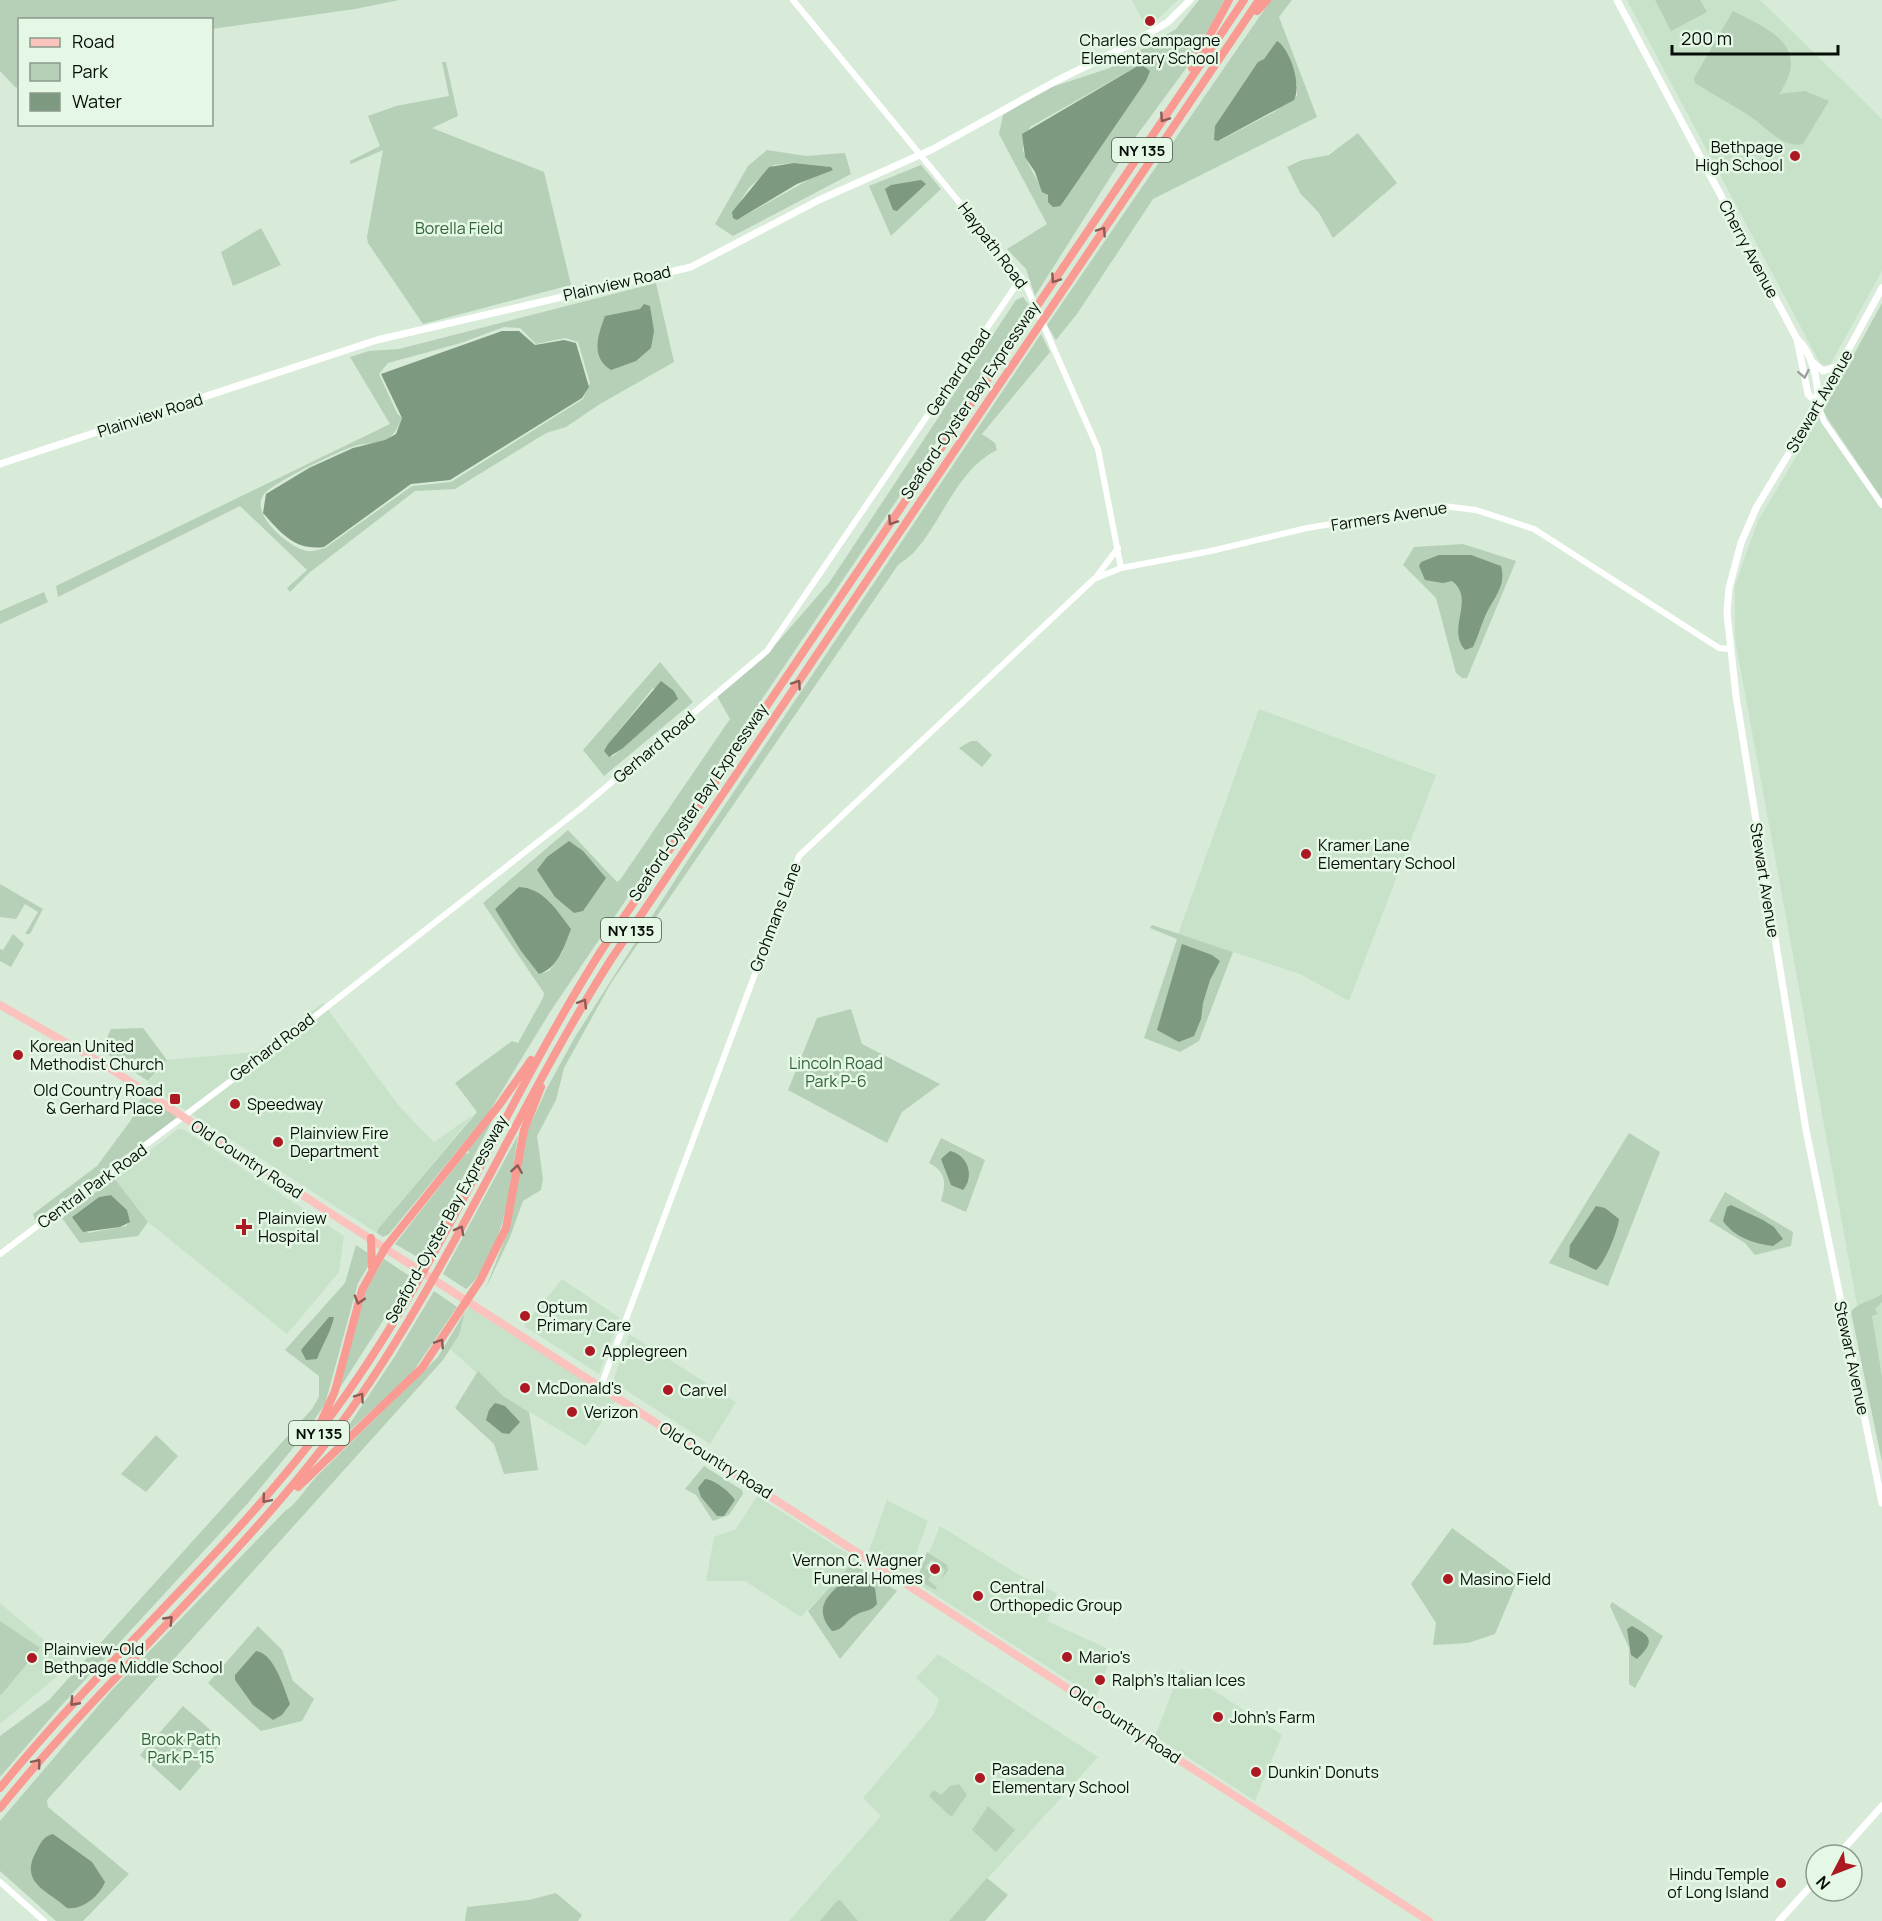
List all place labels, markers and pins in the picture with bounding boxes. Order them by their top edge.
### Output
marker: Charles Campagne Elementary School [1143,14,1157,28]
place label: Charles Campagne Elementary School [1080,29,1220,69]
place label: Bethpage High School [1695,136,1783,176]
marker: Bethpage High School [1788,149,1802,163]
place label: Kramer Lane Elementary School [1318,834,1456,874]
marker: Kramer Lane Elementary School [1299,847,1313,861]
place label: Korean United Methodist Church [30,1035,164,1075]
marker: Korean United Methodist Church [11,1048,25,1062]
place label: Old Country Road & Gerhard Place [33,1079,163,1119]
marker: Old Country Road & Gerhard Place [168,1092,182,1106]
place label: Speedway [247,1093,324,1115]
marker: Speedway [228,1097,242,1111]
place label: Plainview Fire Department [290,1122,389,1162]
marker: Plainview Fire Department [271,1135,285,1149]
place label: Plainview Hospital [258,1207,327,1247]
marker: Plainview Hospital [235,1218,253,1236]
place label: Optum Primary Care [537,1296,631,1336]
marker: Optum Primary Care [518,1309,532,1323]
place label: Applegreen [602,1340,687,1362]
marker: Applegreen [583,1344,597,1358]
place label: McDonald's [537,1377,622,1399]
place label: Carvel [680,1379,727,1401]
marker: McDonald's [518,1381,532,1395]
marker: Carvel [661,1383,675,1397]
place label: Verizon [584,1401,638,1423]
marker: Verizon [565,1405,579,1419]
place label: Vernon C. Wagner Funeral Homes [792,1549,923,1589]
marker: Vernon C. Wagner Funeral Homes [928,1562,942,1576]
place label: Masino Field [1460,1568,1551,1590]
marker: Masino Field [1441,1572,1455,1586]
place label: Central Orthopedic Group [990,1576,1122,1616]
marker: Central Orthopedic Group [971,1589,985,1603]
place label: Plainview-Old Bethpage Middle School [44,1638,223,1678]
place label: Mario's [1079,1646,1130,1668]
marker: Mario's [1060,1650,1074,1664]
marker: Plainview-Old Bethpage Middle School [25,1651,39,1665]
place label: Ralph's Italian Ices [1112,1669,1245,1691]
marker: Ralph's Italian Ices [1093,1673,1107,1687]
place label: John's Farm [1230,1706,1315,1728]
marker: John's Farm [1211,1710,1225,1724]
place label: Pasadena Elementary School [992,1758,1130,1798]
place label: Dunkin' Donuts [1268,1761,1379,1783]
marker: Dunkin' Donuts [1249,1765,1263,1779]
marker: Pasadena Elementary School [973,1771,987,1785]
place label: Hindu Temple of Long Island [1667,1863,1769,1903]
marker: Hindu Temple of Long Island [1774,1876,1788,1890]

